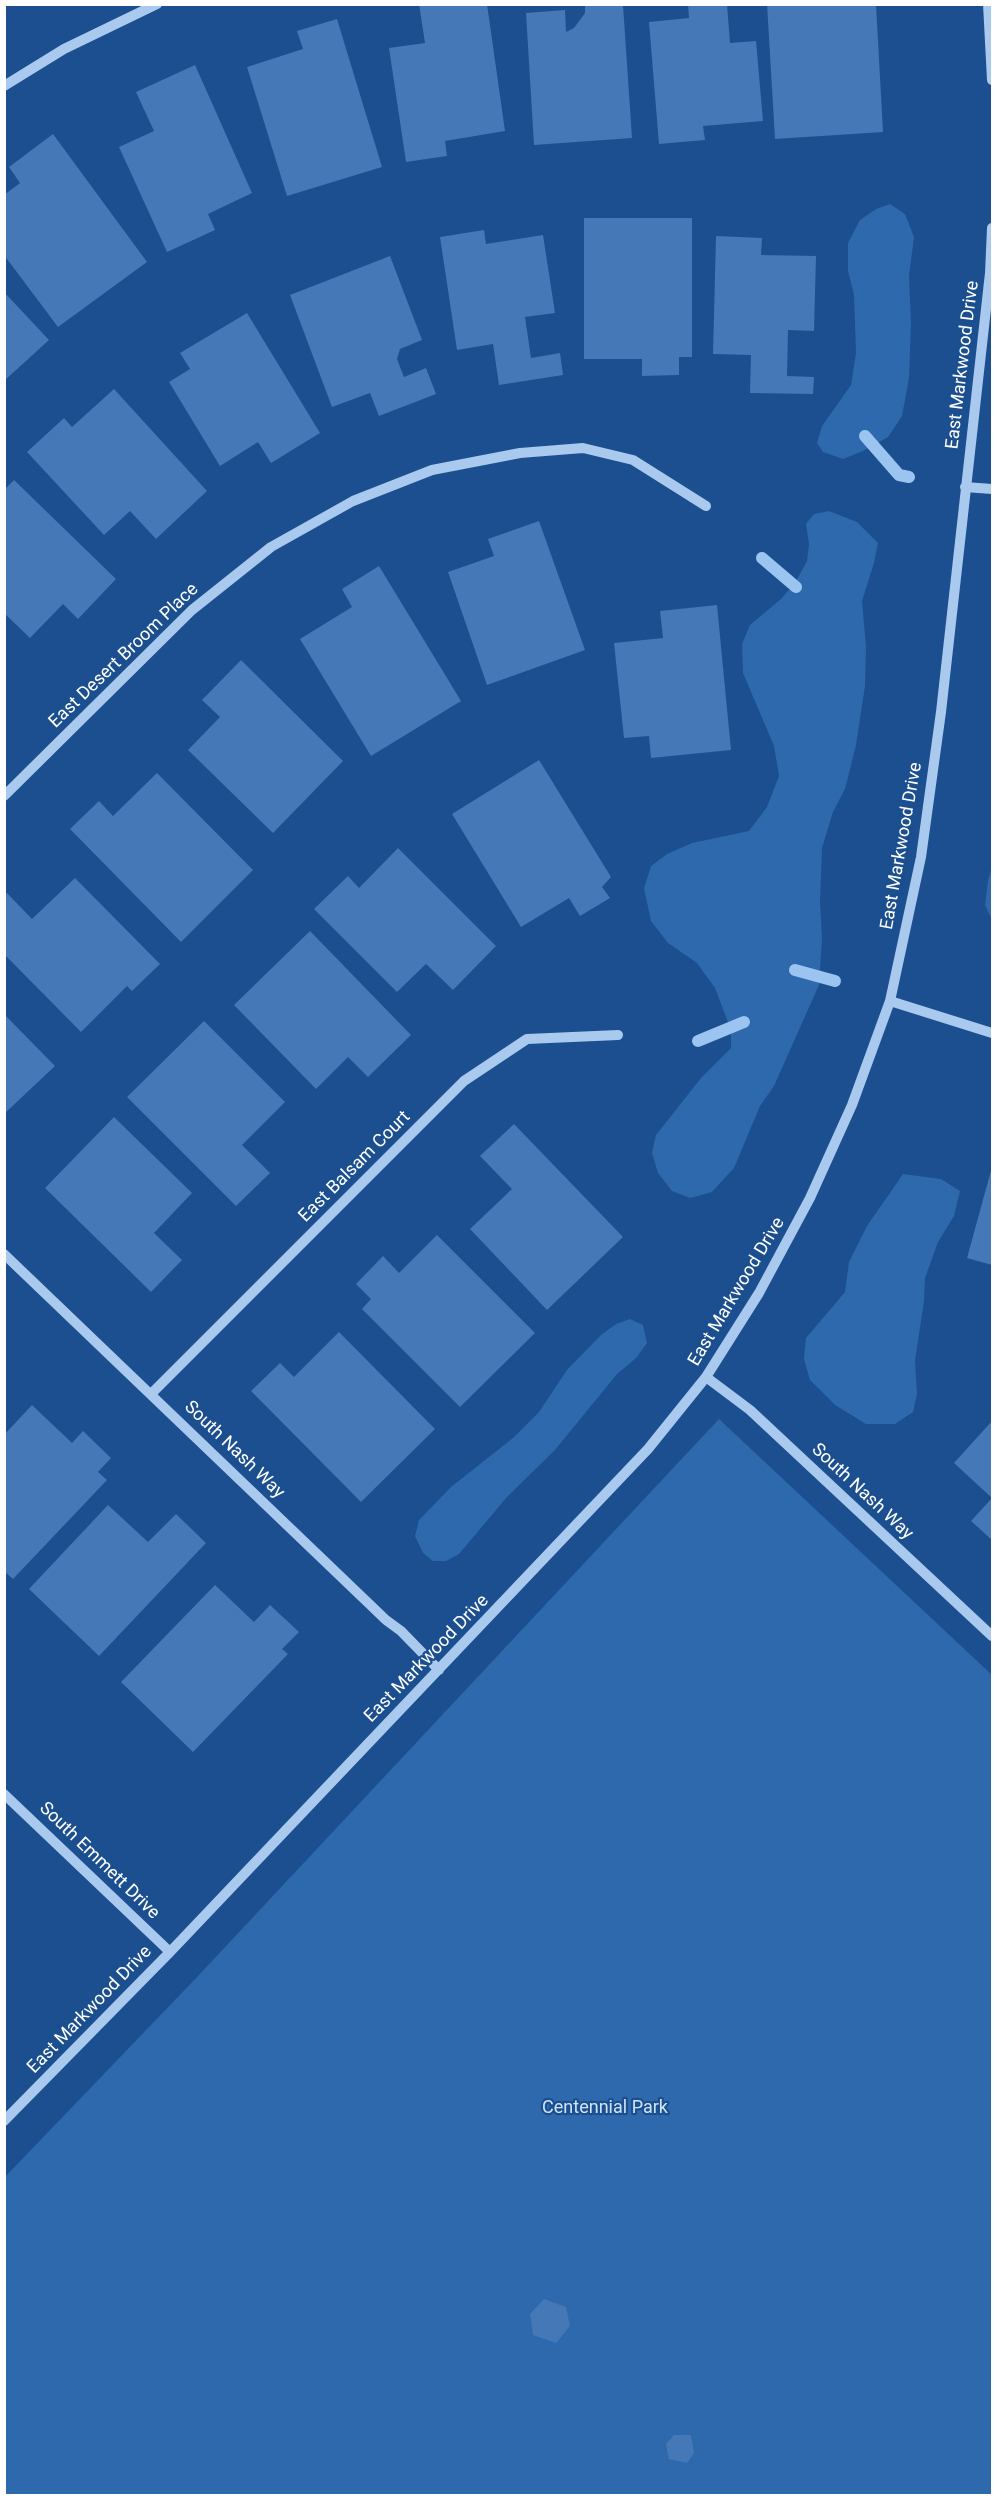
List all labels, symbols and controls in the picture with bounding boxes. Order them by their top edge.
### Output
street label: East Markwood Drive [942,280,984,450]
street label: East Desert Broom Place [45,579,203,733]
street label: East Markwood Drive [877,761,927,931]
street label: East Balsam Court [295,1107,415,1227]
street label: East Markwood Drive [684,1214,790,1370]
street label: South Nash Way [179,1397,289,1503]
street label: South Nash Way [807,1439,917,1545]
street label: East Markwood Drive [360,1591,494,1727]
street label: South Emmett Drive [34,1798,164,1924]
street label: East Markwood Drive [23,1942,157,2078]
park label: Centennial Park [542,2097,668,2119]

